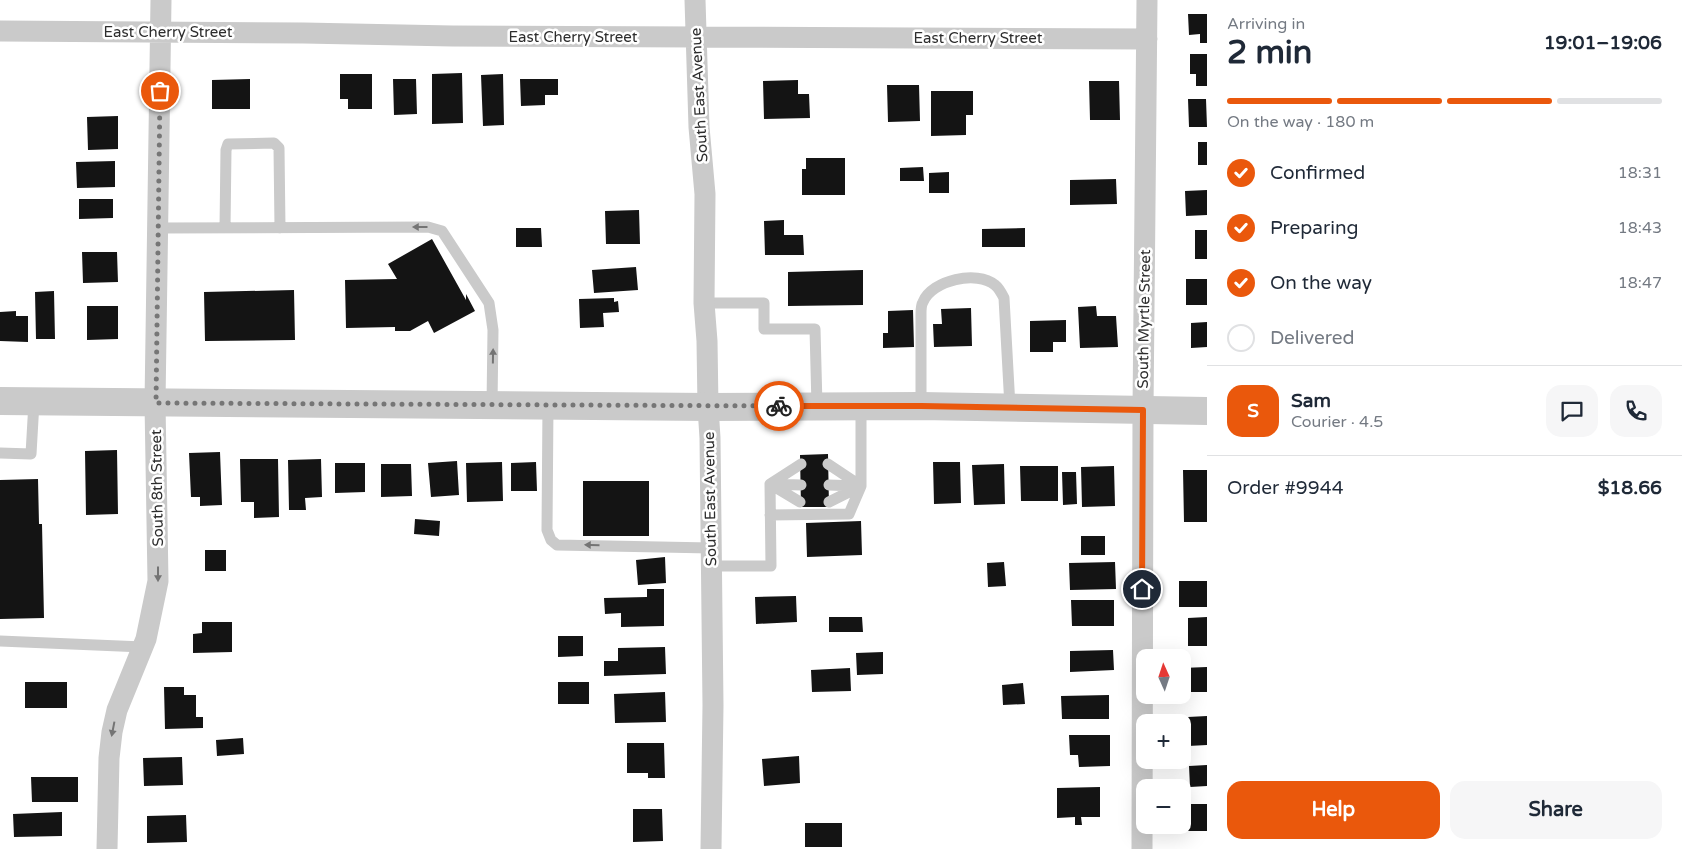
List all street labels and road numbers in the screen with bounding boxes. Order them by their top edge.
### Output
street label: East Cherry Street [103,23,233,41]
street label: South East Avenue [686,27,712,163]
street label: East Cherry Street [508,28,638,46]
street label: East Cherry Street [913,29,1043,47]
street label: South Myrtle Street [1134,249,1154,389]
street label: South 8th Street [147,429,167,547]
street label: South East Avenue [700,432,720,566]

